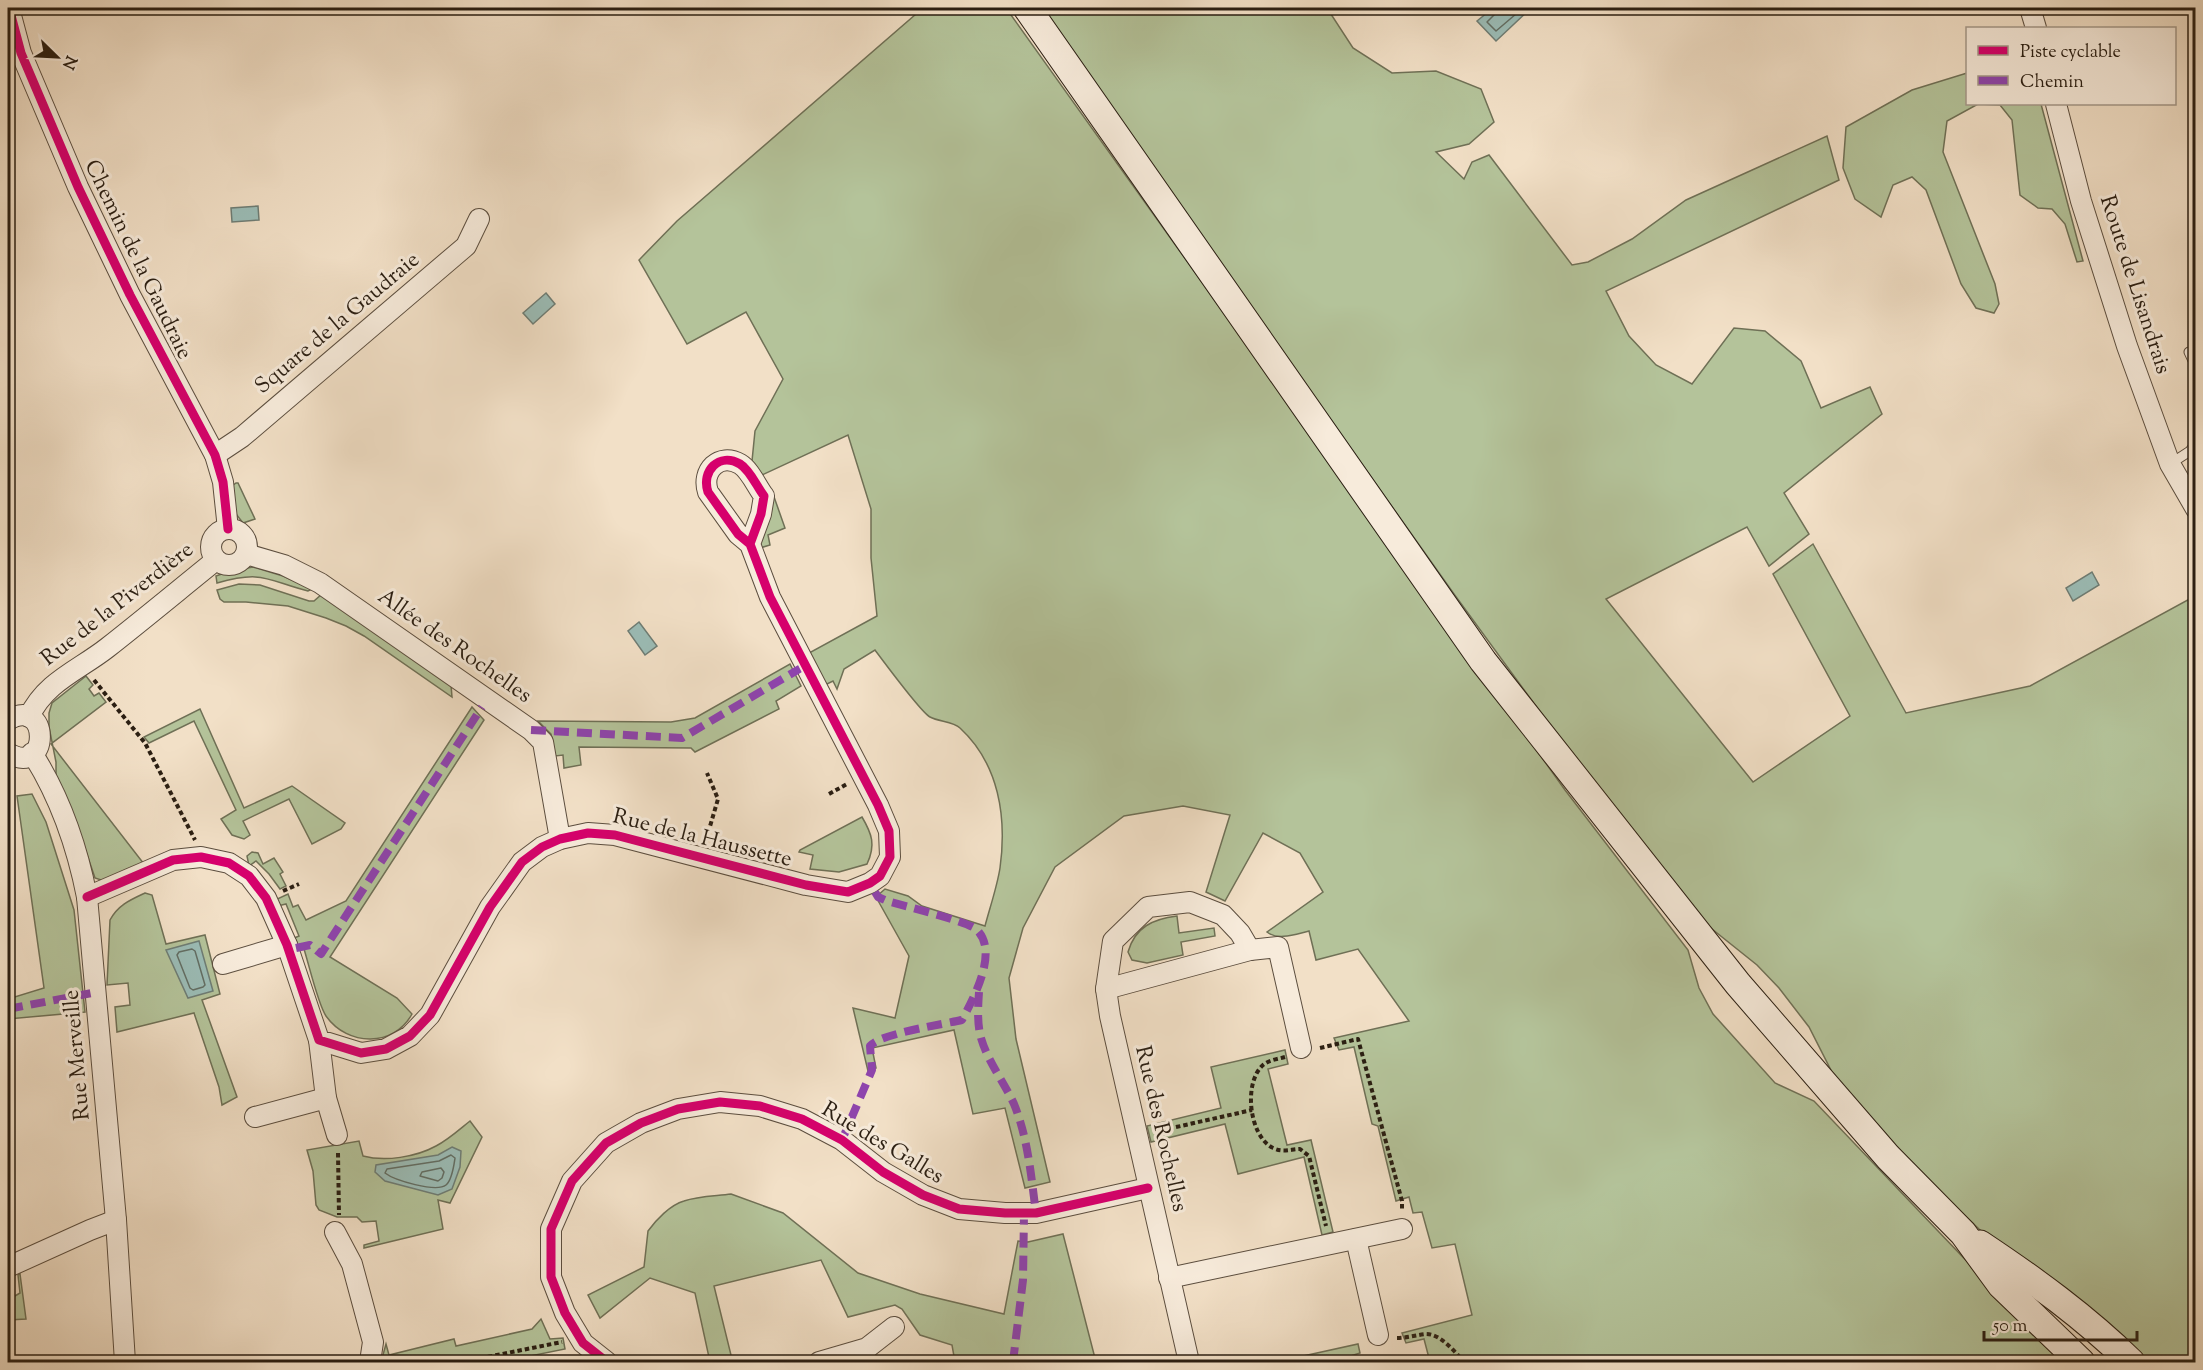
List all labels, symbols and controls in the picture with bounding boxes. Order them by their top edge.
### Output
north arrow [27,27,87,87]
legend [1966,27,2176,105]
text: Piste cyclable [2020,40,2121,66]
text: N [55,52,82,73]
text: Chemin [2020,70,2084,96]
street label: Chemin de la Gaudraie [75,155,199,365]
street label: Route de Lisandrais [2090,192,2178,378]
street label: Square de la Gaudraie [249,245,427,403]
street label: Rue de la Piverdière [35,535,201,675]
street label: Allée des Rochelles [370,582,538,712]
street label: Rue de la Haussette [609,801,795,877]
street label: Rue Merveille [56,988,100,1122]
street label: Rue des Rochelles [1125,1043,1195,1215]
street label: Rue des Galles [815,1095,949,1193]
scale bar [1984,1304,2137,1342]
text: 50 m [1992,1314,2028,1340]

